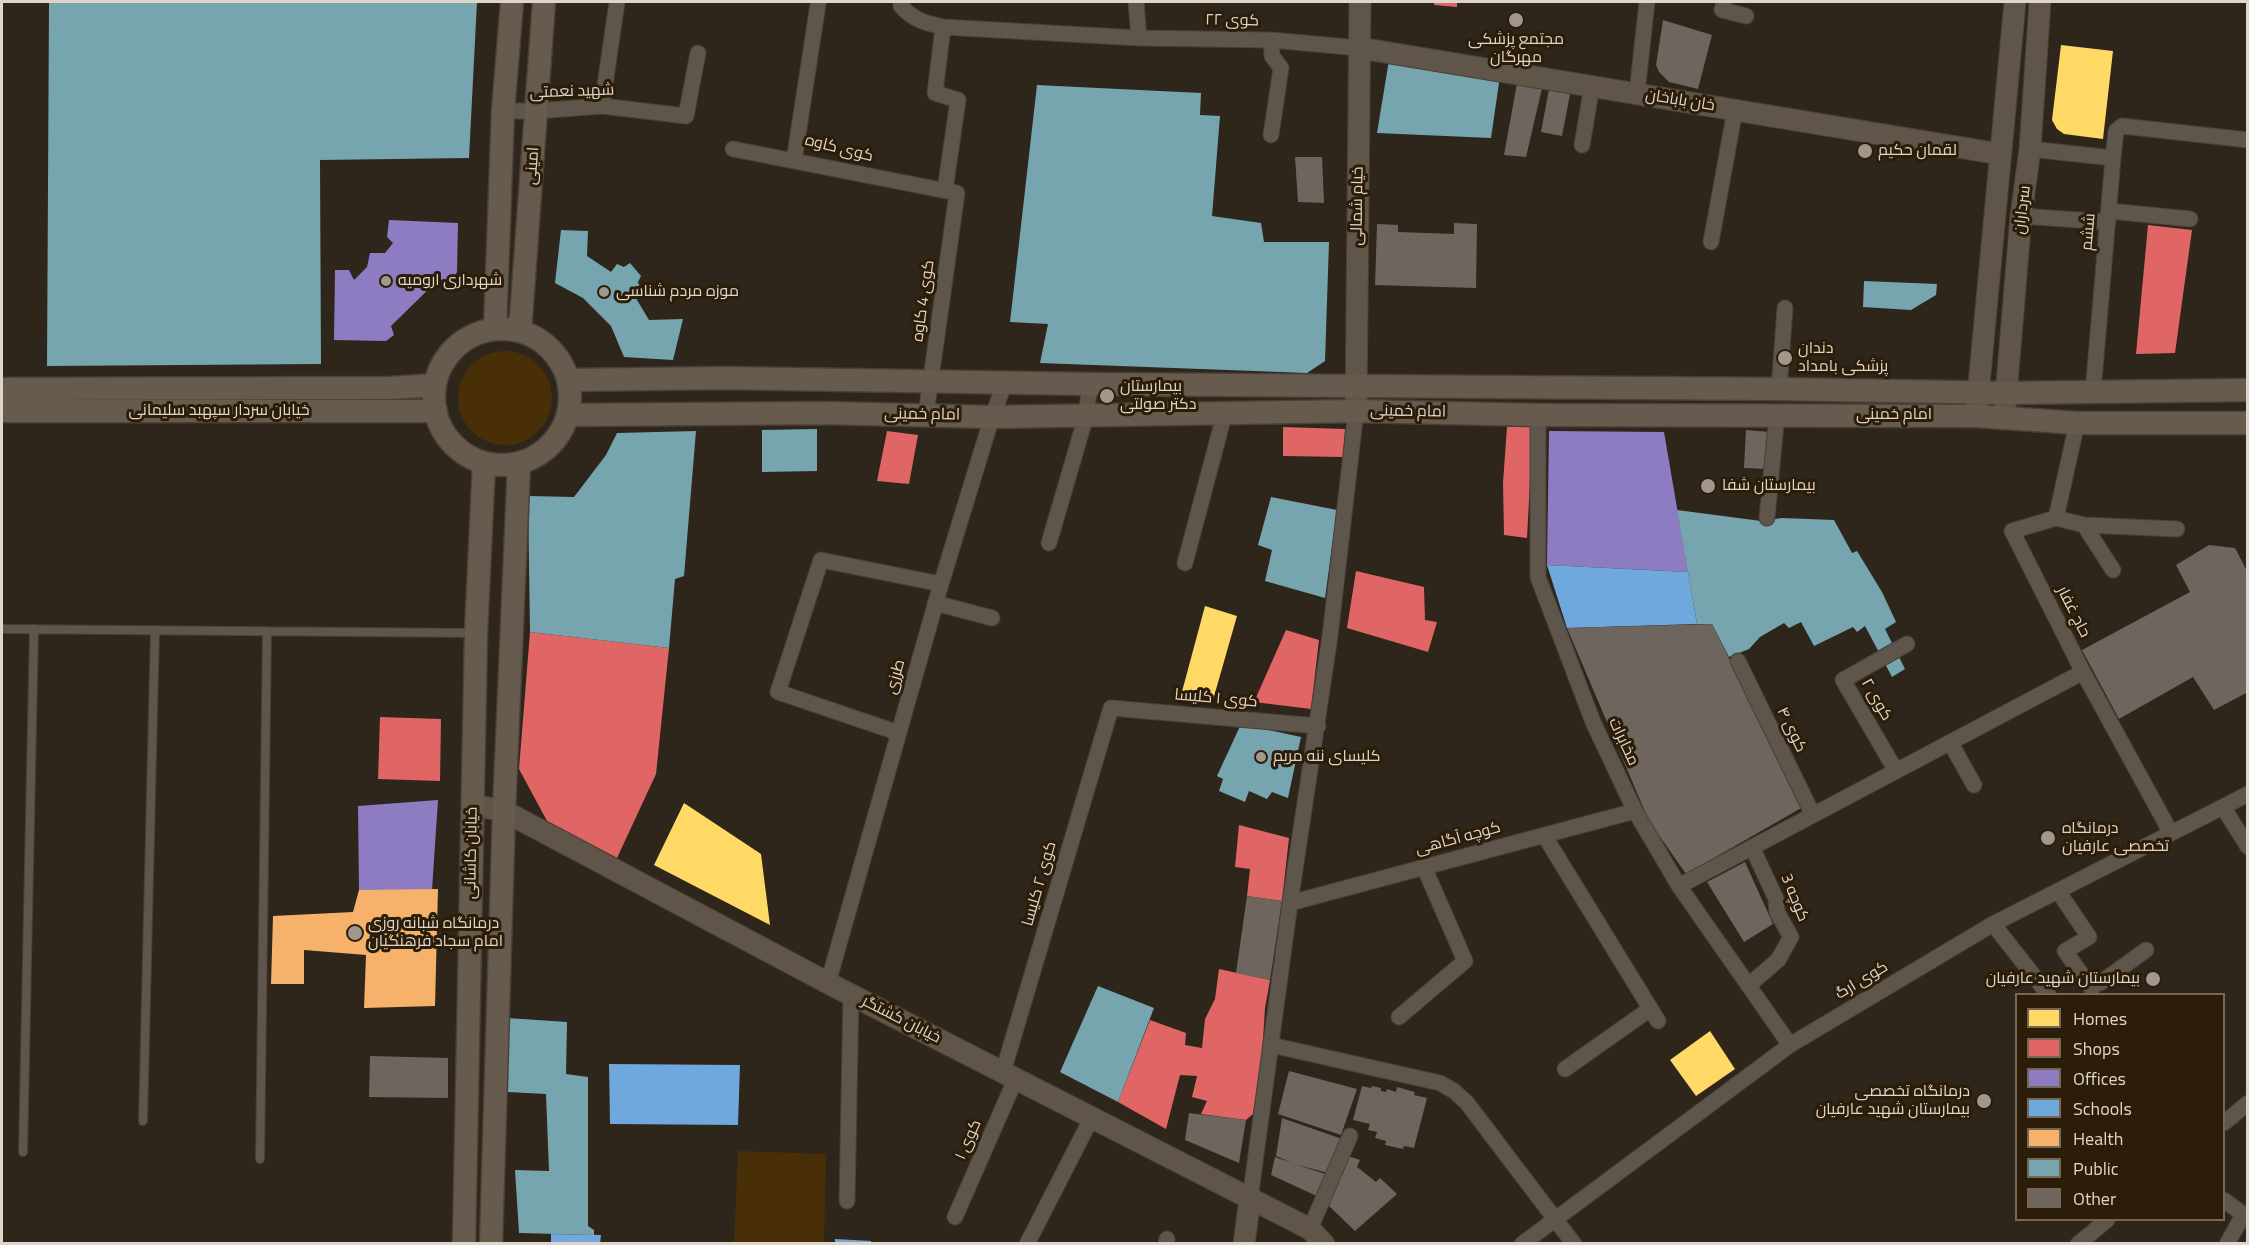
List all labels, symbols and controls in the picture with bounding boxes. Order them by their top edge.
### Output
street label: کوی ۲۲ [1205,11,1259,31]
marker: مجتمع پزشکی مهرگان [1507,11,1525,29]
place label: مجتمع پزشکی مهرگان [1468,30,1564,68]
street label: شهید نعمتی [529,81,615,103]
street label: خان باباخان [1644,86,1716,116]
street label: کوی کاوه [803,131,875,167]
place label: لقمان حکیم [1878,141,1957,161]
marker: لقمان حکیم [1856,142,1874,160]
street label: امینی [522,146,544,186]
street label: خیام شمالی [1348,166,1368,246]
street label: سرداران [2010,185,2036,235]
street label: ششم [2078,212,2100,252]
street label: کوی 4 کاوه [909,259,939,343]
place label: شهرداری ارومیه [398,271,502,291]
marker: شهرداری ارومیه [379,274,393,288]
place label: موزه مردم شناسی [616,282,739,302]
marker: موزه مردم شناسی [597,285,611,299]
place label: دندان‌ پزشکی بامداد [1798,339,1888,377]
marker: دندان‌ پزشکی بامداد [1776,349,1794,367]
place label: بیمارستان دکتر صولتی [1120,377,1196,415]
marker: بیمارستان دکتر صولتی [1098,387,1116,405]
street label: خیابان سردار سپهبد سلیمانی [128,401,310,421]
street label: امام خمینی [1370,402,1446,422]
street label: امام خمینی [884,405,960,425]
street label: امام خمینی [1856,405,1932,425]
place label: بیمارستان شفا [1722,476,1816,496]
marker: بیمارستان شفا [1699,477,1717,495]
street label: حاج غفار [2052,583,2094,641]
street label: طرزی [882,657,910,697]
street label: کوی ۲ [1856,675,1896,725]
street label: کوی ۱ کلیسا [1173,686,1259,712]
street label: کوی ۴ [1772,704,1810,756]
street label: مخابرات [1604,715,1642,769]
place label: کلیسای ننه مریم [1273,747,1381,767]
marker: کلیسای ننه مریم [1254,750,1268,764]
street label: خیابان کاشانی [462,807,482,899]
street label: کوچه آگاهی [1413,818,1503,860]
place label: درمانگاه تخصصی عارفیان [2062,819,2169,857]
marker: درمانگاه تخصصی عارفیان [2039,829,2057,847]
street label: کوی ۲ کلیسا [1019,839,1061,929]
street label: کوچه 3 [1776,871,1812,925]
place label: درمانگاه شبانه روزی امام سجاد فرهنگیان [368,914,503,952]
marker: درمانگاه شبانه روزی امام سجاد فرهنگیان [346,924,364,942]
street label: کوی ارگ [1832,958,1892,1004]
place label: بیمارستان شهید عارفیان [1986,969,2140,989]
marker: بیمارستان شهید عارفیان [2144,970,2162,988]
street label: خیابان کشتگر [858,992,944,1048]
legend [2015,993,2225,1221]
text: Homes [2073,1005,2127,1032]
text: Shops [2073,1035,2120,1062]
text: Offices [2073,1065,2126,1092]
place label: درمانگاه تخصصی بیمارستان شهید عارفیان [1816,1082,1970,1120]
marker: درمانگاه تخصصی بیمارستان شهید عارفیان [1975,1092,1993,1110]
text: Schools [2073,1095,2132,1122]
street label: کوی ۱ [952,1117,986,1163]
text: Health [2073,1125,2123,1152]
text: Public [2073,1155,2119,1182]
text: Other [2073,1185,2116,1212]

